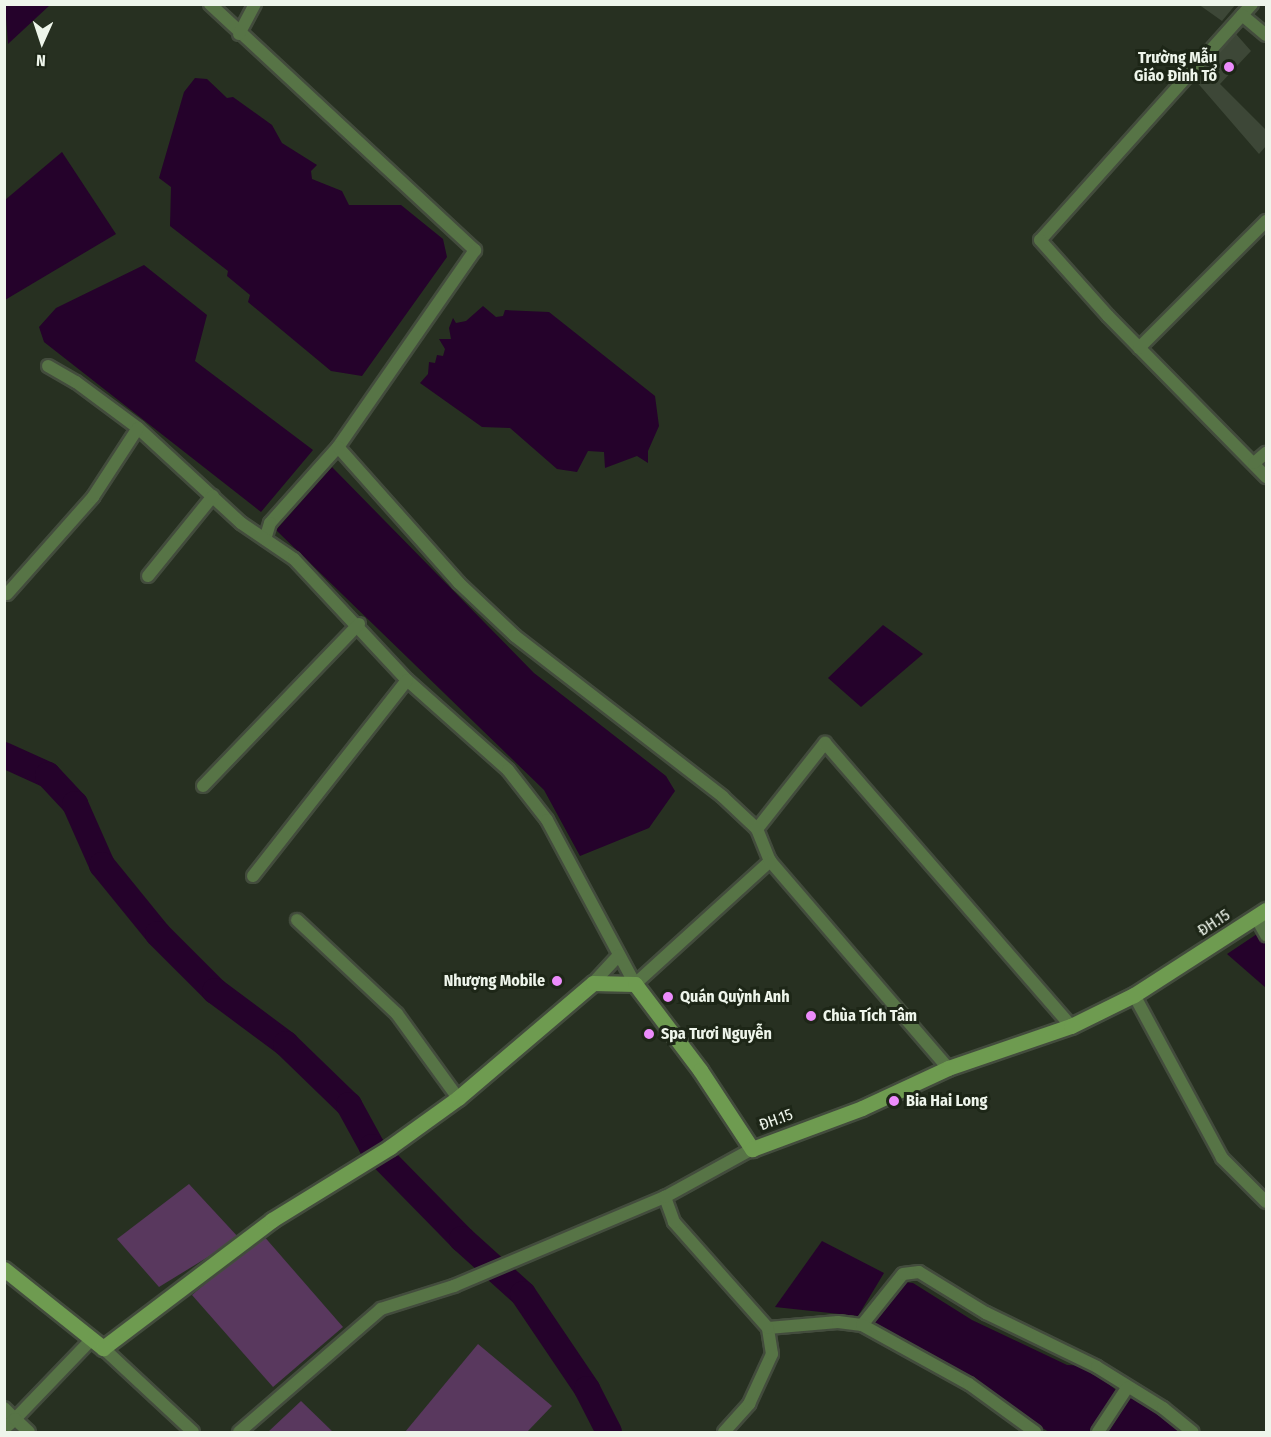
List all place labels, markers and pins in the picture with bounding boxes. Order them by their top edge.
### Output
place label: Trường Mẫu Giáo Đình Tổ [1134,48,1217,86]
marker: Trường Mẫu Giáo Đình Tổ [1222,60,1236,74]
place label: Nhượng Mobile [444,971,545,991]
marker: Nhượng Mobile [550,974,564,988]
place label: Quán Quỳnh Anh [680,987,790,1007]
marker: Quán Quỳnh Anh [661,990,675,1004]
place label: Chùa Tích Tâm [823,1006,917,1026]
marker: Chùa Tích Tâm [804,1009,818,1023]
place label: Spa Tươi Nguyễn [661,1024,772,1044]
marker: Spa Tươi Nguyễn [642,1027,656,1041]
place label: Bia Hai Long [906,1091,987,1111]
marker: Bia Hai Long [887,1094,901,1108]

